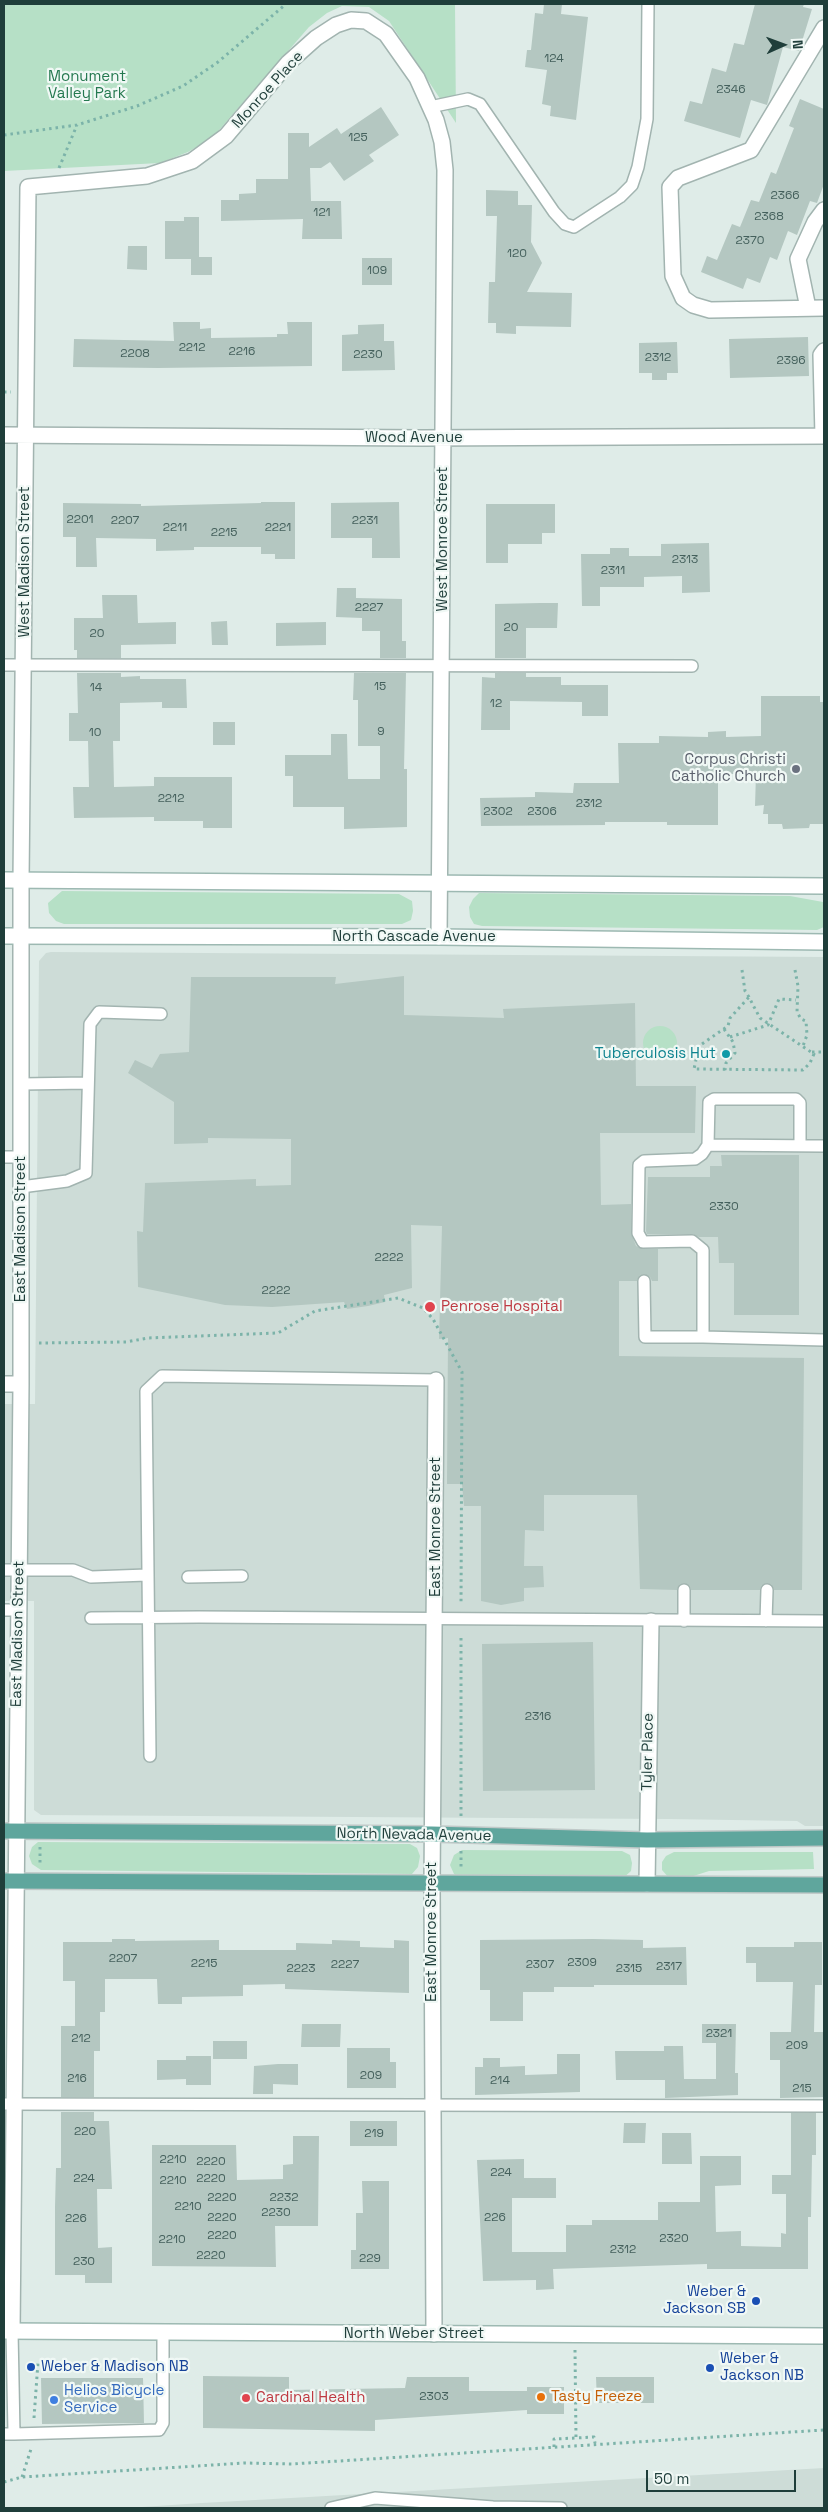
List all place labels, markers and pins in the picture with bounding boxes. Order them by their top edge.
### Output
place label: Corpus Christi Catholic Church [671,751,786,786]
marker: Corpus Christi Catholic Church [790,763,802,775]
place label: Tuberculosis Hut [595,1045,716,1063]
marker: Tuberculosis Hut [720,1048,732,1060]
place label: Penrose Hospital [441,1298,563,1316]
marker: Penrose Hospital [423,1300,437,1314]
place label: Weber & Jackson SB [663,2283,746,2318]
marker: Weber & Jackson SB [750,2295,762,2307]
place label: Weber & Jackson NB [720,2350,804,2385]
place label: Weber & Madison NB [41,2358,189,2376]
marker: Weber & Madison NB [25,2361,37,2373]
marker: Weber & Jackson NB [704,2362,716,2374]
place label: Helios Bicycle Service [64,2382,164,2417]
place label: Tasty Freeze [551,2388,642,2406]
place label: Cardinal Health [256,2389,365,2407]
marker: Tasty Freeze [535,2391,547,2403]
marker: Cardinal Health [240,2392,252,2404]
marker: Helios Bicycle Service [48,2394,60,2406]

